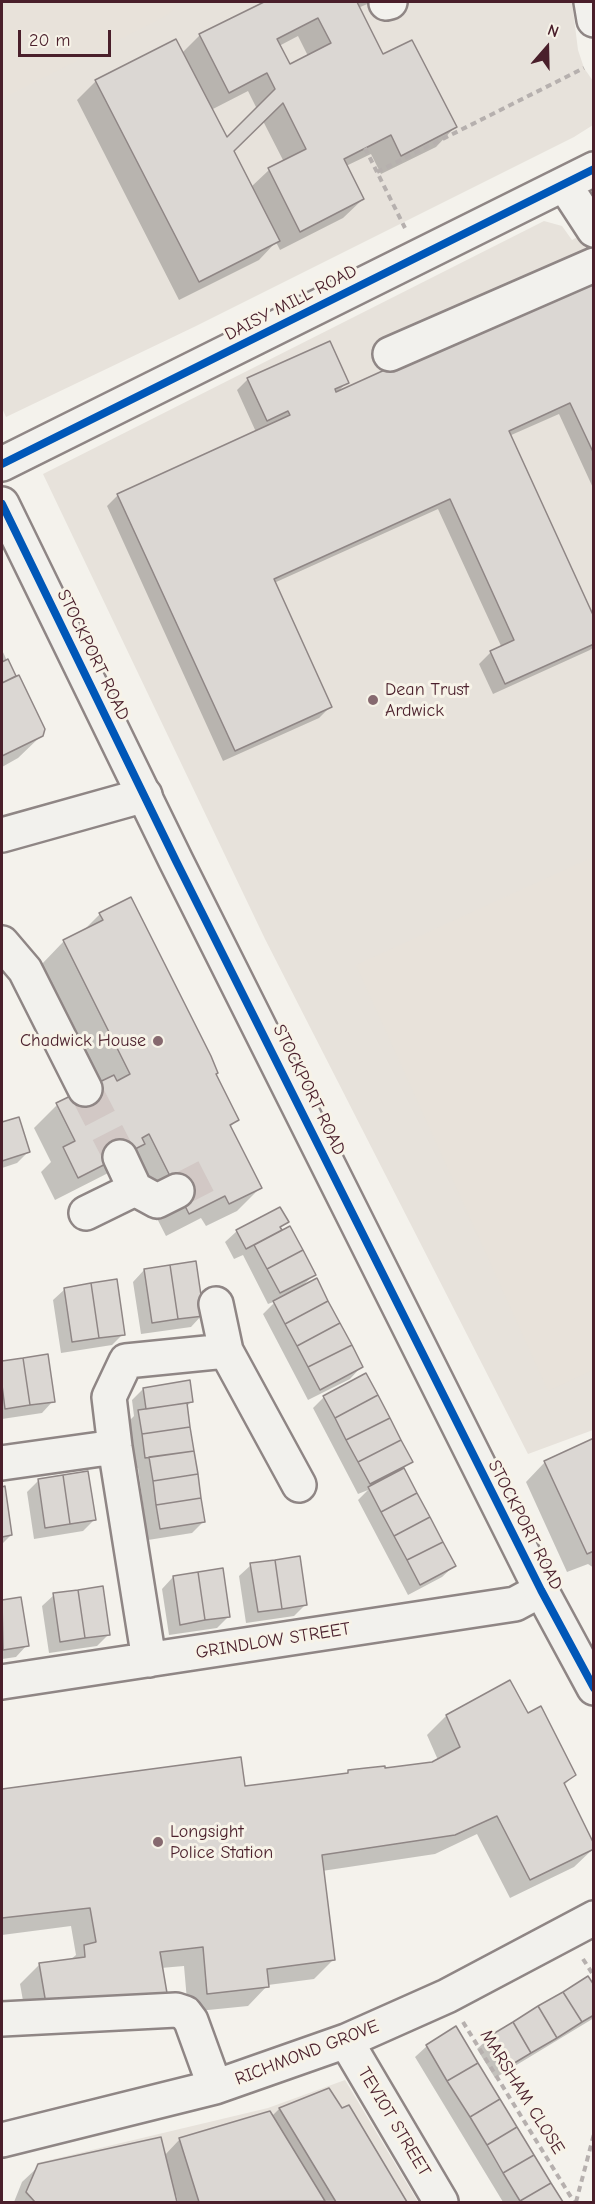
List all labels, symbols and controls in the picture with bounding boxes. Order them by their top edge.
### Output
scale bar [21,18,114,56]
north arrow [517,18,577,78]
text: N [545,21,561,41]
text: 20 m [29,30,70,51]
street label: DAISY MILL ROAD [221,260,361,346]
street label: STOCKPORT ROAD [52,586,134,724]
place label: Dean Trust Ardwick [385,679,469,722]
marker: Dean Trust Ardwick [366,693,380,707]
street label: STOCKPORT ROAD [268,1021,350,1159]
place label: Chadwick House [20,1030,146,1052]
marker: Chadwick House [151,1034,165,1048]
street label: STOCKPORT ROAD [483,1456,567,1594]
street label: GRINDLOW STREET [194,1618,352,1664]
place label: Longsight Police Station [170,1821,273,1864]
marker: Longsight Police Station [151,1835,165,1849]
street label: RICHMOND GROVE [232,2016,382,2090]
street label: MARSHAM CLOSE [475,2026,569,2158]
street label: TEVIOT STREET [353,2063,435,2181]

